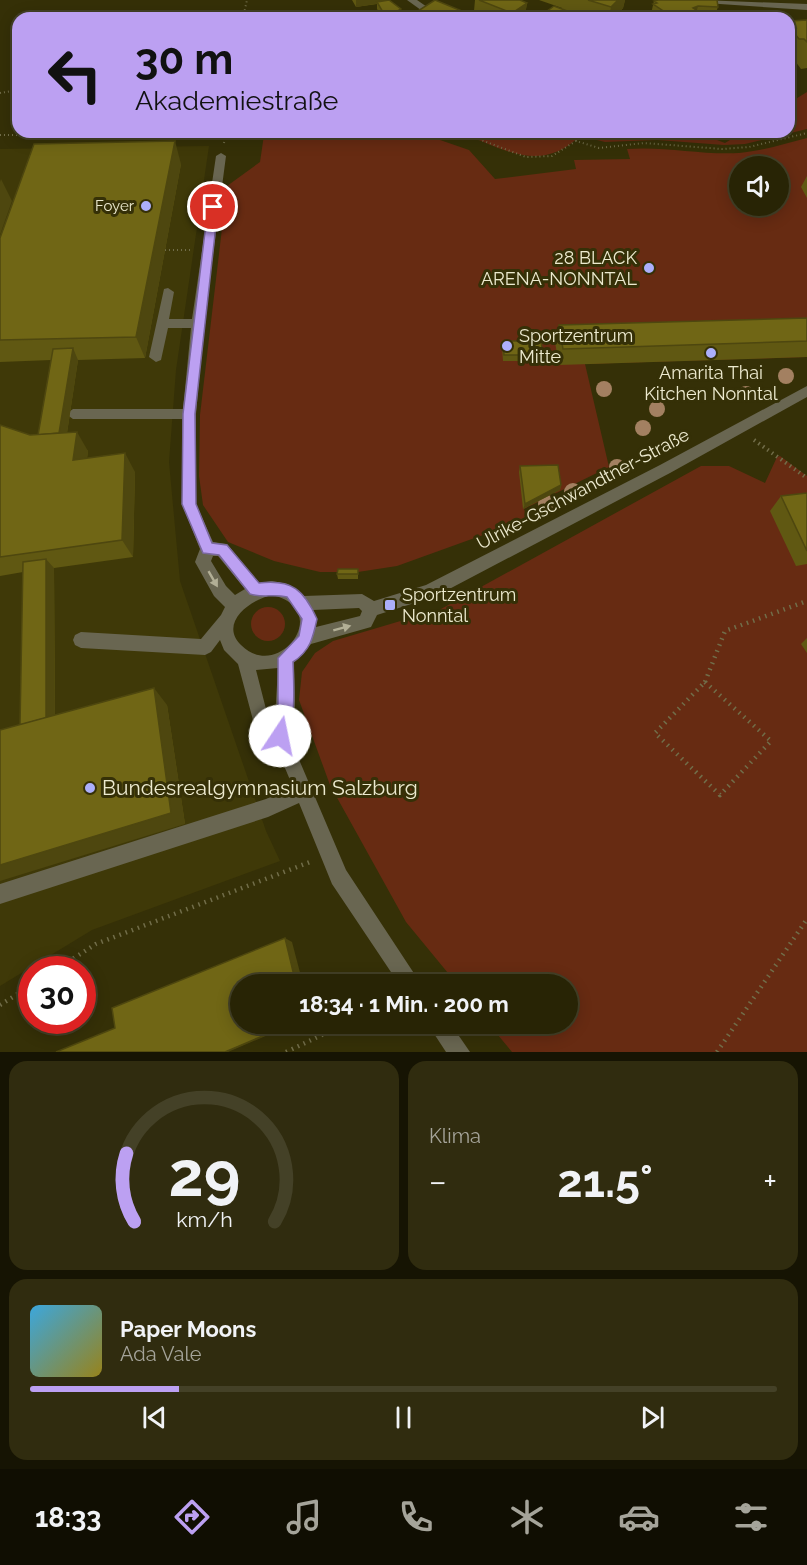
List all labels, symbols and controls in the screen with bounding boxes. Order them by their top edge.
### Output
text: 30 m [135,35,233,84]
icon: left [36,36,114,114]
text: Akademiestraße [135,85,338,116]
map controls [729,156,789,216]
button: sound [729,156,789,216]
pin [187,181,238,232]
icon: arrive [196,190,229,223]
place label: Foyer [95,197,135,215]
marker: Foyer [139,199,153,213]
place label: 28 BLACK ARENA-NONNTAL [481,247,638,289]
marker: 28 BLACK ARENA-NONNTAL [642,261,656,275]
place label: Sportzentrum Mitte [519,325,633,367]
marker: Sportzentrum Mitte [500,339,514,353]
marker: Amarita Thai Kitchen Nonntal [704,346,718,360]
place label: Amarita Thai Kitchen Nonntal [644,362,778,404]
street label: Ulrike-Gschwandtner-Straße [473,423,693,554]
one-way arrow [208,571,218,588]
place label: Sportzentrum Nonntal [402,584,516,626]
marker: Sportzentrum Nonntal [383,598,397,612]
one-way arrow [334,623,352,632]
position arrow [248,704,312,768]
place label: Bundesrealgymnasium Salzburg [102,775,418,800]
marker: Bundesrealgymnasium Salzburg [83,781,97,795]
speed limit sign: 30 [18,956,96,1034]
text: 18:34 · 1 Min. · 200 m [299,991,509,1017]
text: Klima [429,1124,481,1148]
text: 29 [168,1137,240,1211]
text: 21.5° [557,1155,653,1208]
text: − [429,1162,447,1201]
text: + [763,1162,777,1201]
text: km/h [176,1208,232,1233]
text: Paper Moons [120,1316,256,1342]
text: Ada Vale [120,1342,202,1366]
icon: previous [138,1401,171,1434]
icon: pause [387,1401,420,1434]
icon: next [636,1401,669,1434]
icon: directions [171,1496,213,1538]
icon: music [283,1496,325,1538]
icon: phone [395,1496,437,1538]
icon: climate [506,1496,548,1538]
icon: car [618,1496,660,1538]
icon: filters [730,1496,772,1538]
text: 18:33 [35,1502,101,1533]

